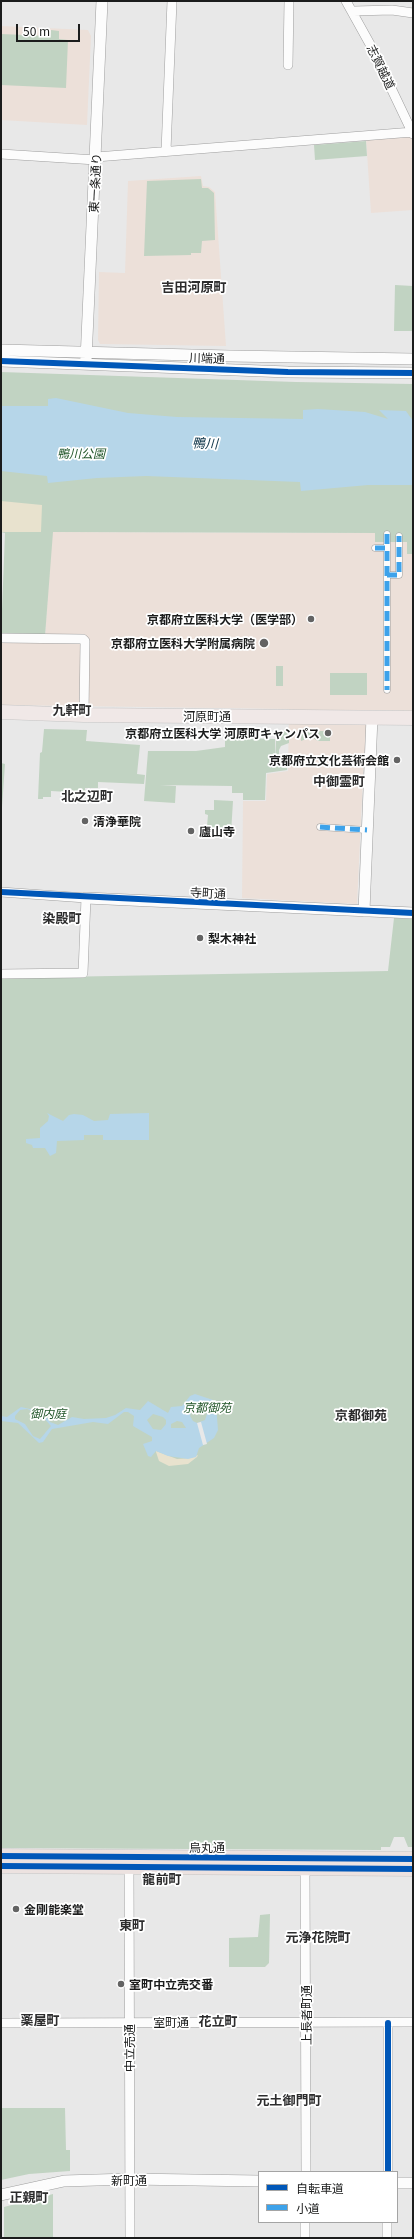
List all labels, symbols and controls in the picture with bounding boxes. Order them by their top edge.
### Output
scale bar [18,16,82,42]
text: 50 m [23,22,50,39]
street label: 志賀越道 [364,42,398,92]
street label: 東一条通り [86,153,104,213]
district label: 吉田河原町 [162,279,226,295]
street label: 川端通 [189,350,225,366]
water label: 鴨川 [192,435,218,451]
park label: 鴨川公園 [57,446,105,460]
place label: 京都府立医科大学（医学部） [147,612,303,626]
marker: 京都府立医科大学（医学部） [306,614,316,624]
place label: 京都府立医科大学附属病院 [111,636,255,650]
marker: 京都府立医科大学附属病院 [258,637,270,649]
district label: 九軒町 [53,702,91,718]
street label: 河原町通 [183,709,231,723]
place label: 京都府立医科大学 河原町キャンパス [125,726,320,740]
marker: 京都府立医科大学 河原町キャンパス [323,728,333,738]
place label: 京都府立文化芸術会館 [269,753,389,767]
marker: 京都府立文化芸術会館 [392,755,402,765]
district label: 中御霊町 [313,773,365,789]
district label: 北之辺町 [61,788,113,804]
place label: 清浄華院 [93,814,141,828]
marker: 清浄華院 [80,816,90,826]
place label: 廬山寺 [199,824,235,838]
marker: 廬山寺 [186,826,196,836]
street label: 寺町通 [190,885,226,901]
district label: 染殿町 [43,910,81,926]
place label: 梨木神社 [208,931,256,945]
marker: 梨木神社 [195,933,205,943]
park label: 京都御苑 [183,1400,231,1414]
park label: 御内庭 [30,1406,66,1420]
district label: 京都御苑 [335,1407,387,1423]
street label: 烏丸通 [189,1840,225,1854]
district label: 龍前町 [143,1871,181,1887]
place label: 金剛能楽堂 [24,1902,84,1916]
marker: 金剛能楽堂 [11,1904,21,1914]
district label: 東町 [119,1917,145,1933]
district label: 元浄花院町 [286,1929,350,1945]
place label: 室町中立売交番 [129,1977,213,1991]
marker: 室町中立売交番 [116,1979,126,1989]
street label: 上長者町通 [299,1985,313,2045]
district label: 薬屋町 [21,2012,59,2028]
district label: 花立町 [199,2013,237,2029]
street label: 室町通 [153,2015,189,2029]
street label: 中立売通 [122,2024,136,2072]
district label: 元土御門町 [257,2092,321,2108]
legend [258,2171,398,2223]
street label: 新町通 [111,2173,147,2187]
text: 自転車道 [296,2179,344,2196]
district label: 正親町 [10,2189,48,2205]
text: 小道 [296,2199,320,2216]

